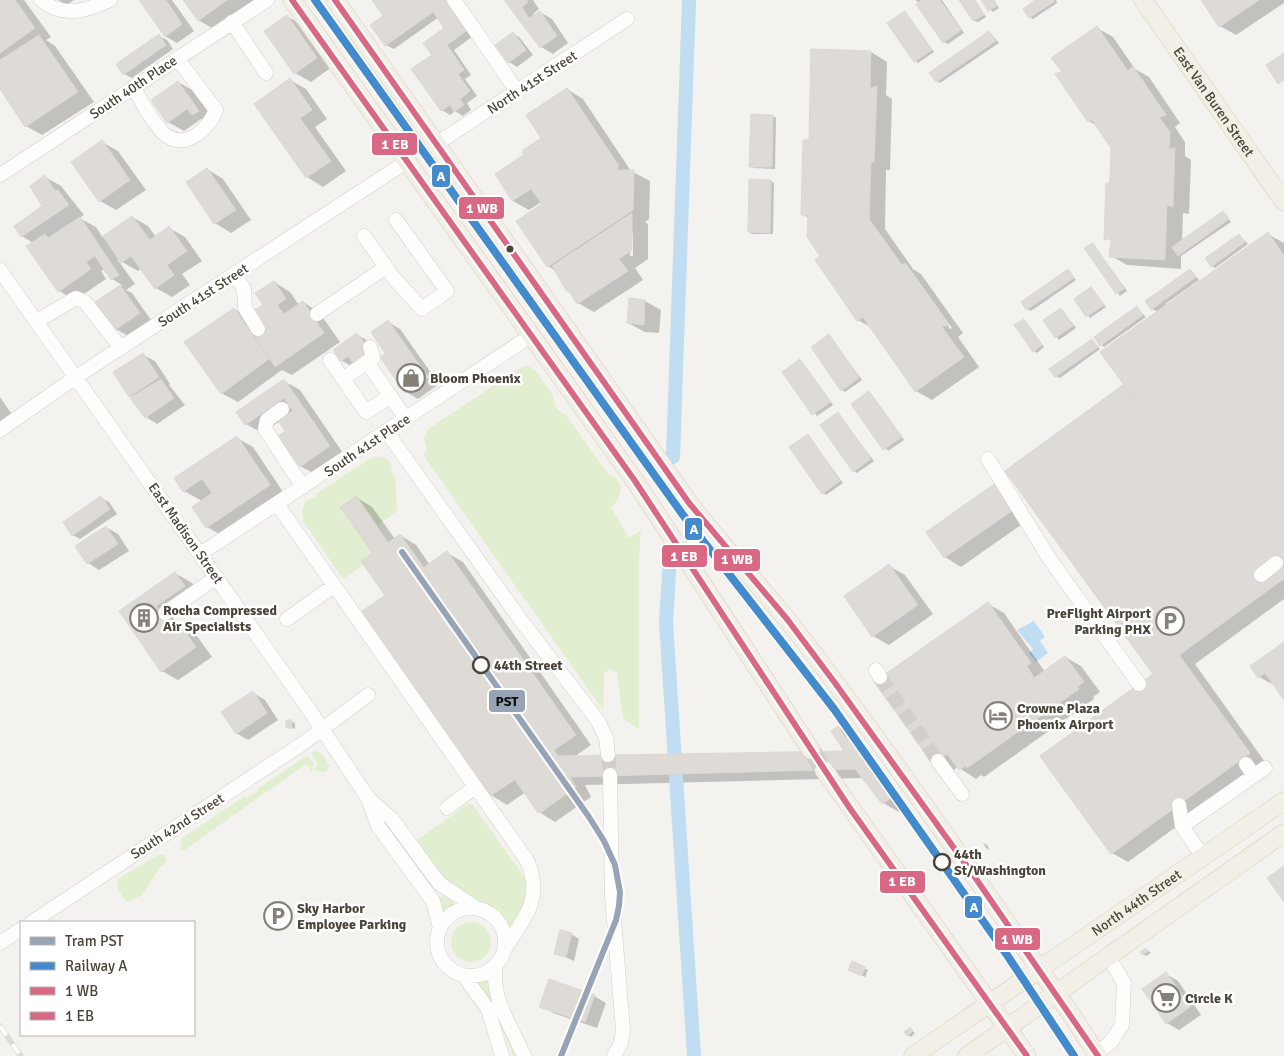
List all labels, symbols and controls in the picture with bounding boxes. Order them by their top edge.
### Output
street label: East Van Buren Street [1169,44,1258,160]
street label: North 41st Street [484,47,580,118]
street label: South 40th Place [86,52,180,123]
line badge: 1 EB [371,132,418,156]
text: 1 EB [381,136,409,153]
line badge: A [431,164,451,188]
text: A [437,168,446,185]
line badge: 1 WB [458,196,505,220]
text: 1 WB [466,200,498,217]
unlabelled marker [505,244,515,254]
street label: South 41st Street [155,260,252,331]
shop icon: Bloom Phoenix [396,363,426,393]
place label: Bloom Phoenix [430,370,521,387]
street label: South 41st Place [321,410,414,480]
street label: East Madison Street [144,480,227,587]
line badge: A [684,517,703,541]
text: A [690,521,699,538]
line badge: 1 EB [661,544,708,568]
text: 1 EB [670,548,698,565]
line badge: 1 WB [713,548,761,572]
text: 1 WB [721,551,753,568]
place label: Rocha Compressed Air Specialists [163,602,277,635]
building icon: Rocha Compressed Air Specialists [129,603,159,633]
place label: PreFlight Airport Parking PHX [1046,605,1152,638]
parking icon: PreFlight Airport Parking PHX [1155,606,1185,636]
marker: 44th Street [472,656,490,674]
place label: 44th Street [494,657,563,674]
line badge: PST [488,689,526,713]
text: PST [496,693,519,710]
place label: Crowne Plaza Phoenix Airport [1017,700,1114,733]
hotel icon: Crowne Plaza Phoenix Airport [983,701,1013,731]
street label: South 42nd Street [127,790,227,863]
place label: 44th St/Washington [954,846,1046,879]
marker: 44th St/Washington [933,853,951,871]
street label: North 44th Street [1088,866,1185,940]
line badge: 1 EB [879,870,926,894]
text: 1 EB [888,873,916,890]
line badge: A [964,895,983,919]
text: A [970,899,979,916]
place label: Sky Harbor Employee Parking [297,900,407,933]
parking icon: Sky Harbor Employee Parking [263,901,293,931]
legend [20,921,195,1036]
line badge: 1 WB [994,927,1041,951]
text: 1 WB [1001,931,1033,948]
text: Tram PST [65,932,124,950]
text: Railway A [65,957,127,975]
text: 1 WB [65,982,98,1000]
supermarket icon: Circle K [1151,983,1181,1013]
place label: Circle K [1185,990,1233,1007]
text: 1 EB [65,1007,94,1025]

